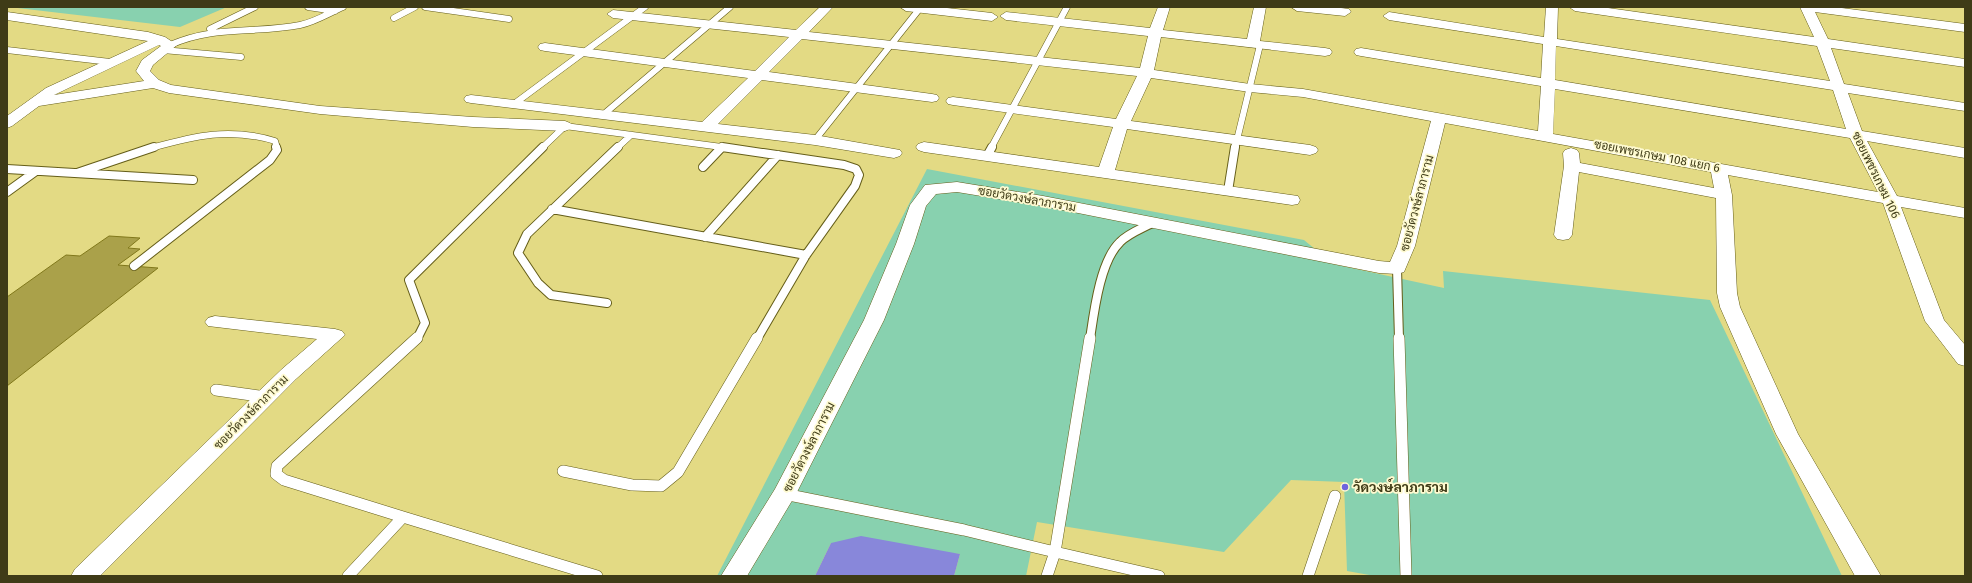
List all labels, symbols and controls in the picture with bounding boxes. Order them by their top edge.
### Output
street label: ซอยเพชรเกษม 106 [1849,130,1903,220]
street label: ซอยเพชรเกษม 108 แยก 6 [1593,137,1721,175]
street label: ซอยวัดวงษ์ลาภาราม [1396,153,1437,253]
street label: ซอยวัดวงษ์ลาภาราม [977,183,1077,215]
street label: ซอยวัดวงษ์ลาภาราม [210,371,291,452]
street label: ซอยวัดวงษ์ลาภาราม [779,399,838,494]
place label: วัดวงษ์ลาภาราม [1353,477,1448,496]
marker: วัดวงษ์ลาภาราม [1340,482,1350,492]

